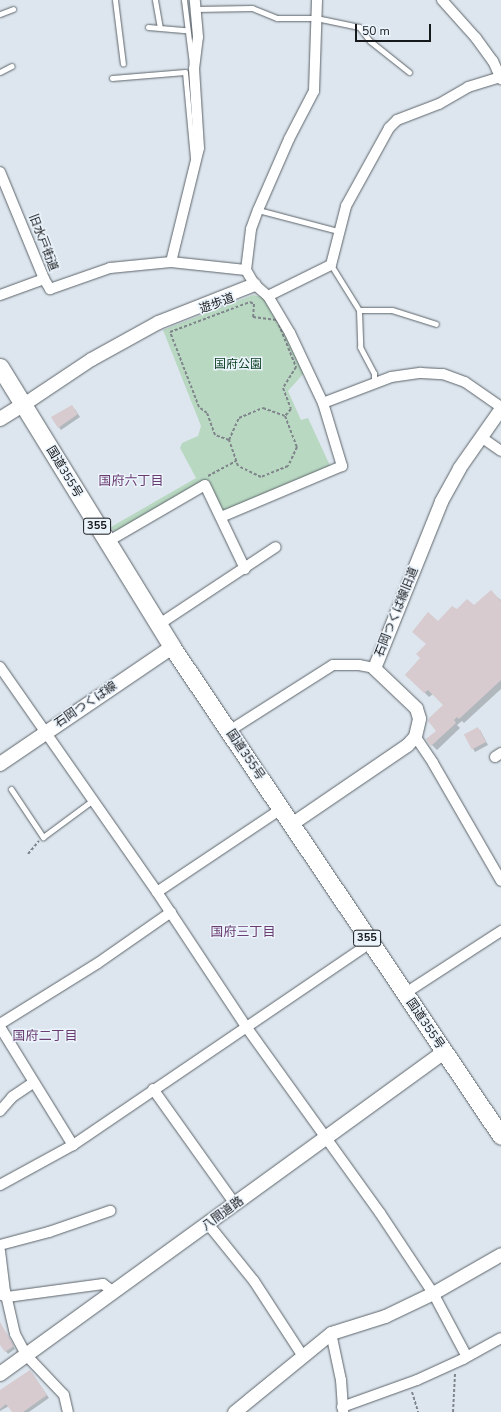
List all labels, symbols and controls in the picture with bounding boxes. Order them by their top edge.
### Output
scale bar [357,16,433,42]
text: 50 m [362,23,390,39]
street label: 旧水戸街道 [26,212,60,274]
street label: 遊歩道 [198,291,236,317]
park label: 国府公園 [214,358,262,372]
street label: 国道355号 [43,444,85,500]
district label: 国府六丁目 [99,473,163,489]
road number: 355 [83,517,111,535]
street label: 石岡つくば線旧道 [372,565,422,659]
street label: 石岡つくば線 [52,679,120,731]
street label: 国道355号 [223,727,267,783]
district label: 国府三丁目 [211,924,275,940]
road number: 355 [353,929,381,947]
street label: 国道355号 [403,996,447,1052]
district label: 国府二丁目 [13,1028,77,1044]
street label: 八間道路 [199,1194,247,1234]

